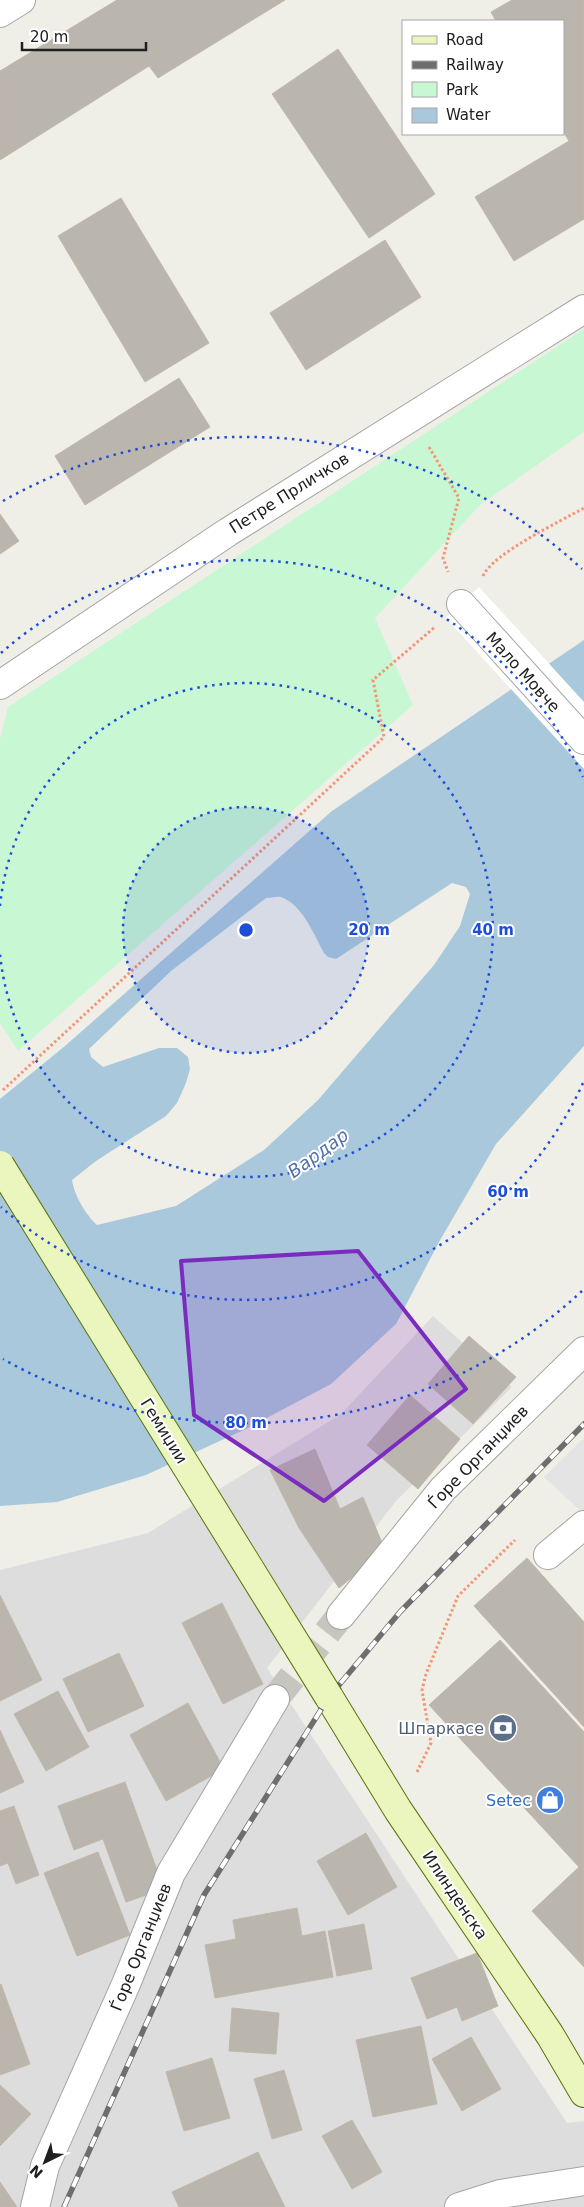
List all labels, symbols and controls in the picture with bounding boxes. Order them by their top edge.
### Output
scale bar [22,20,146,52]
legend [402,20,564,135]
text: 20 m [30,28,68,46]
text: Road [446,31,484,49]
text: Railway [446,56,504,74]
text: Park [446,81,479,99]
text: Water [446,106,491,124]
street label: Петре Прличков [226,449,352,537]
street label: Мало Мовче [482,628,564,716]
centre of rings [237,921,255,939]
text: 20 m [348,921,390,939]
text: 40 m [472,921,514,939]
water label: Вардар [284,1124,352,1182]
text: 60 m [487,1183,529,1201]
street label: Гемиџии [137,1395,191,1467]
street label: Ѓоре Органџиев [424,1401,532,1513]
text: 80 m [225,1414,267,1432]
bank icon: Шпаркасе [488,1713,518,1743]
place label: Шпаркасе [398,1719,484,1738]
shop icon: Setec [535,1785,565,1815]
place label: Setec [486,1791,531,1810]
street label: Илинденска [418,1847,492,1943]
street label: Ѓоре Органџиев [107,1880,175,2014]
north arrow [20,2137,70,2187]
text: N [27,2162,46,2182]

